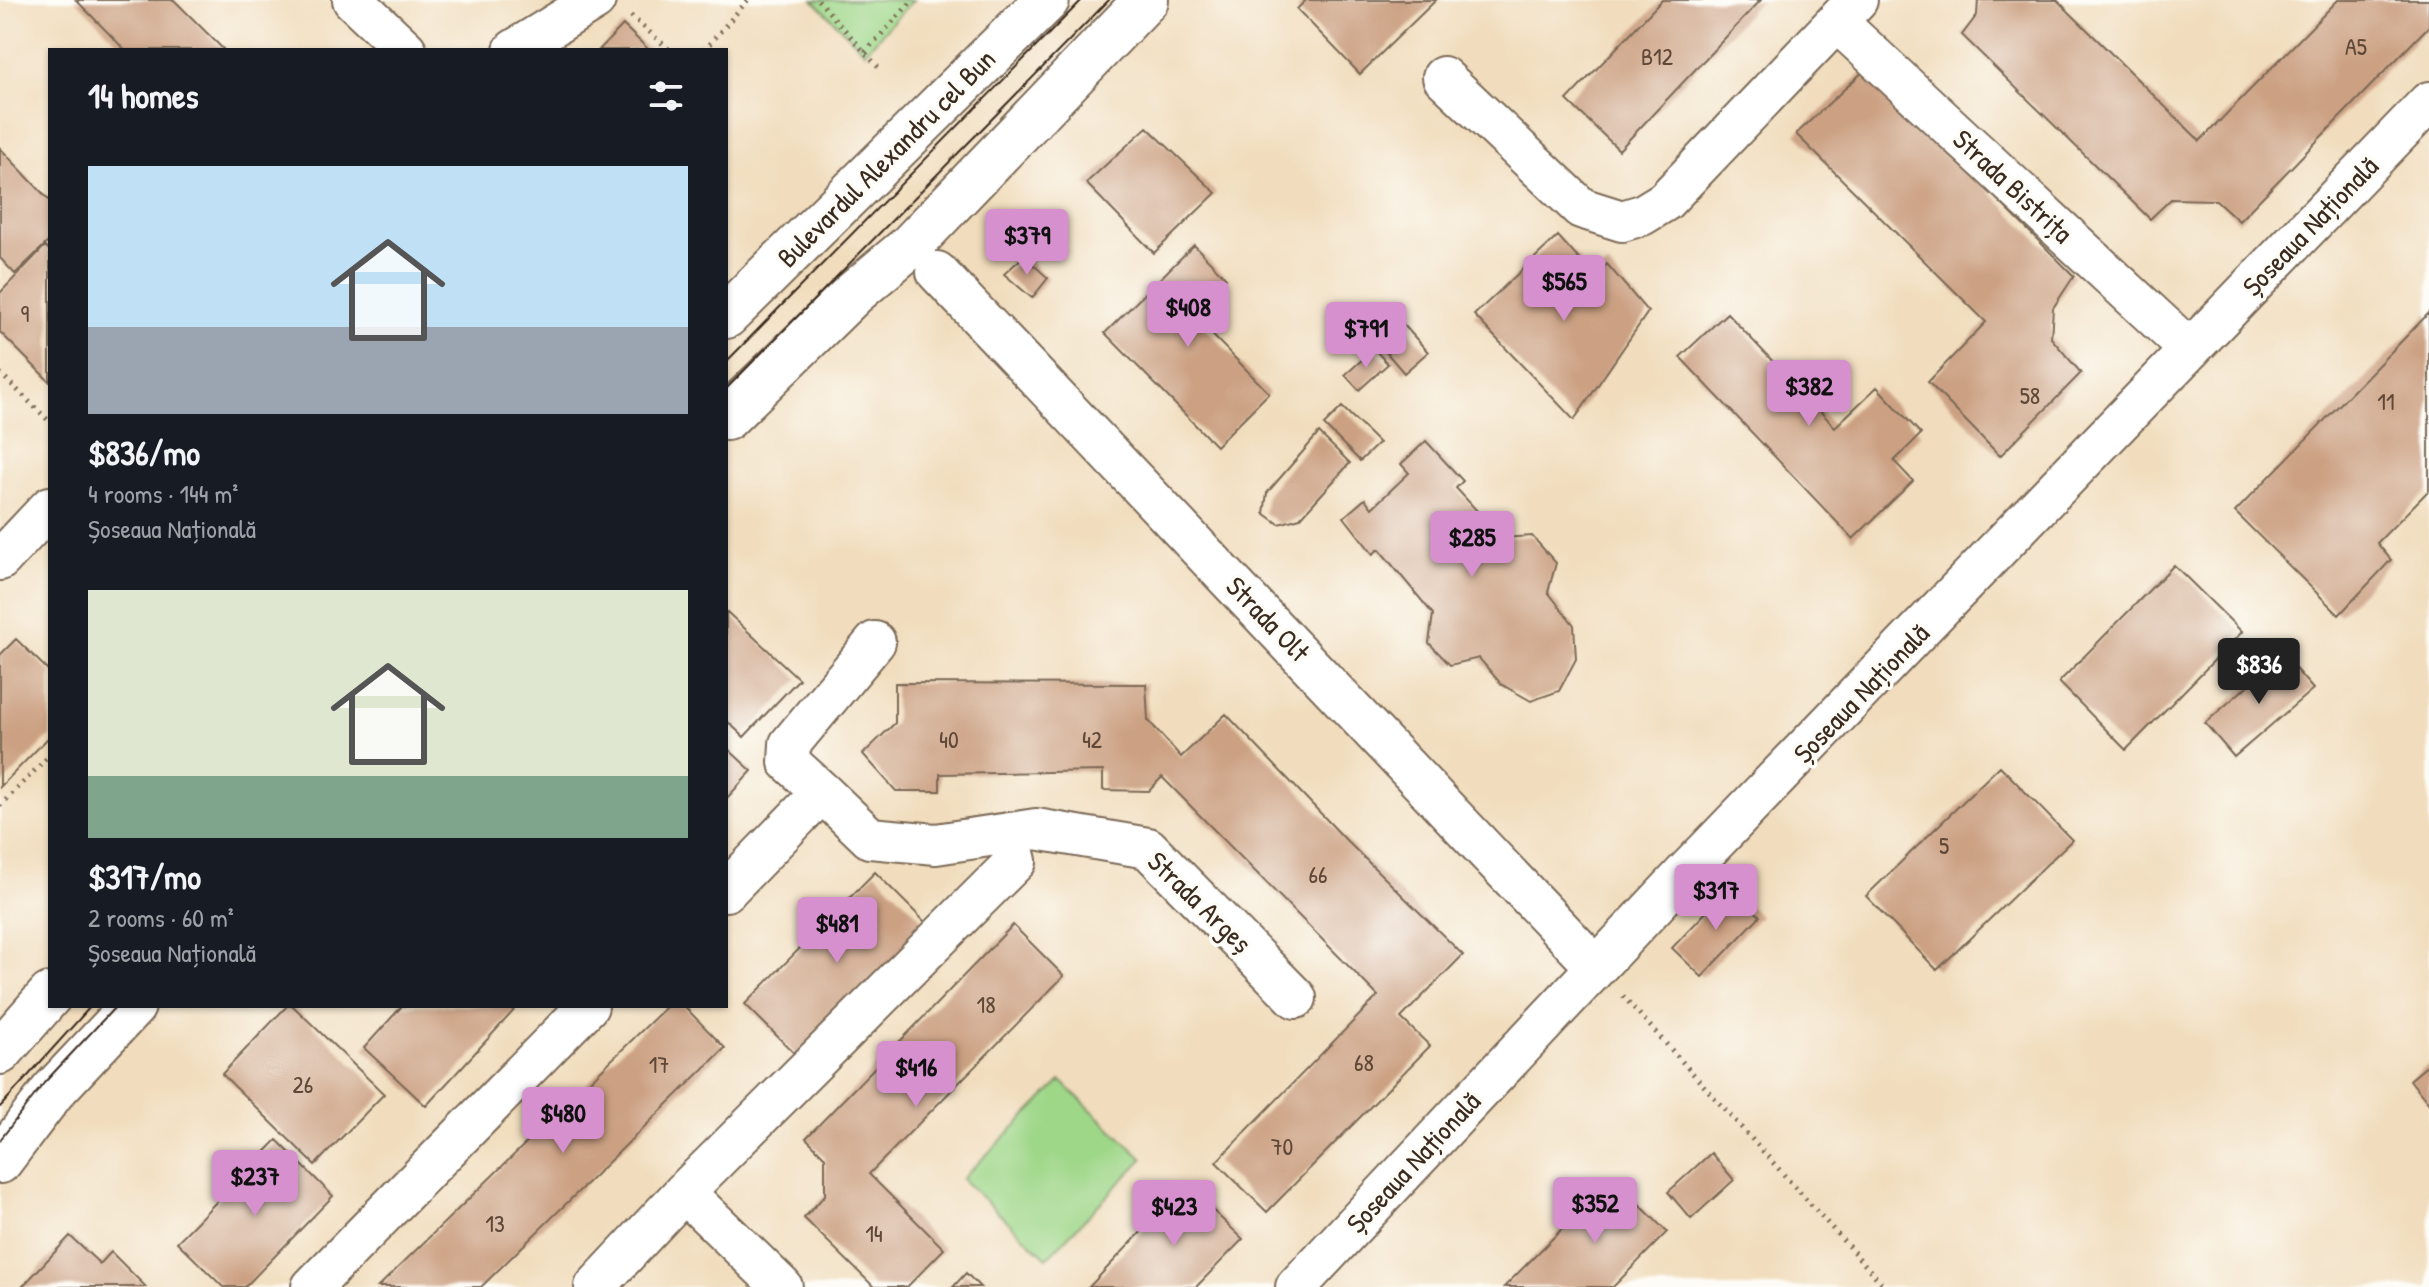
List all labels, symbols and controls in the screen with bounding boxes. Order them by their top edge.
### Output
house number: A5 [2345,30,2367,62]
street label: Bulevardul Alexandru cel Bun [768,40,1004,276]
house number: B12 [1641,40,1673,72]
text: 14 homes [88,73,199,119]
icon: filters [644,74,688,118]
street label: Strada Bistrița [1945,121,2081,251]
street label: Șoseaua Națională [2234,148,2386,304]
pin: $379 [980,209,1074,277]
text: $379 [1003,217,1051,252]
icon: home [316,218,460,362]
pin: $565 [1517,255,1611,323]
text: $565 [1541,263,1587,298]
pin: $408 [1141,281,1235,349]
text: $408 [1165,289,1211,324]
house number: 9 [21,297,30,329]
pin: $791 [1319,302,1413,370]
text: $791 [1343,310,1389,345]
pin: $382 [1762,360,1856,428]
text: $382 [1785,368,1833,403]
house number: 58 [2020,379,2040,411]
house number: 11 [2377,385,2395,417]
text: $836/mo [88,430,200,476]
text: 4 rooms · 144 m² [88,476,238,511]
text: Șoseaua Națională [88,511,256,546]
pin: $285 [1425,511,1519,579]
text: $285 [1448,519,1496,554]
street label: Strada Olt [1218,568,1318,670]
street label: Șoseaua Națională [1785,615,1937,771]
pin: $836 [2212,638,2306,706]
icon: home [316,642,460,786]
text: $836 [2236,646,2282,681]
house number: 40 [939,723,959,755]
house number: 42 [1082,723,1102,755]
house number: 5 [1939,829,1949,861]
street label: Strada Argeș [1140,843,1260,961]
text: $317/mo [88,854,201,900]
house number: 66 [1308,858,1328,890]
pin: $317 [1669,864,1763,932]
text: $317 [1692,872,1740,907]
pin: $481 [790,897,884,965]
text: 2 rooms · 60 m² [88,900,234,935]
text: $481 [815,905,859,940]
text: Șoseaua Națională [88,935,256,970]
house number: 18 [976,988,996,1020]
pin: $416 [869,1041,963,1109]
house number: 68 [1354,1046,1374,1078]
house number: 17 [649,1048,669,1080]
text: $416 [895,1049,937,1084]
house number: 26 [293,1068,313,1100]
street label: Șoseaua Națională [1337,1083,1489,1241]
pin: $480 [516,1087,610,1155]
text: $480 [540,1095,586,1130]
house number: 70 [1271,1130,1293,1162]
pin: $237 [208,1150,302,1218]
text: $237 [230,1158,280,1193]
pin: $352 [1548,1177,1642,1245]
pin: $423 [1127,1180,1221,1248]
text: $352 [1571,1185,1619,1220]
text: $423 [1151,1188,1197,1223]
house number: 13 [485,1207,505,1239]
house number: 14 [865,1217,883,1249]

